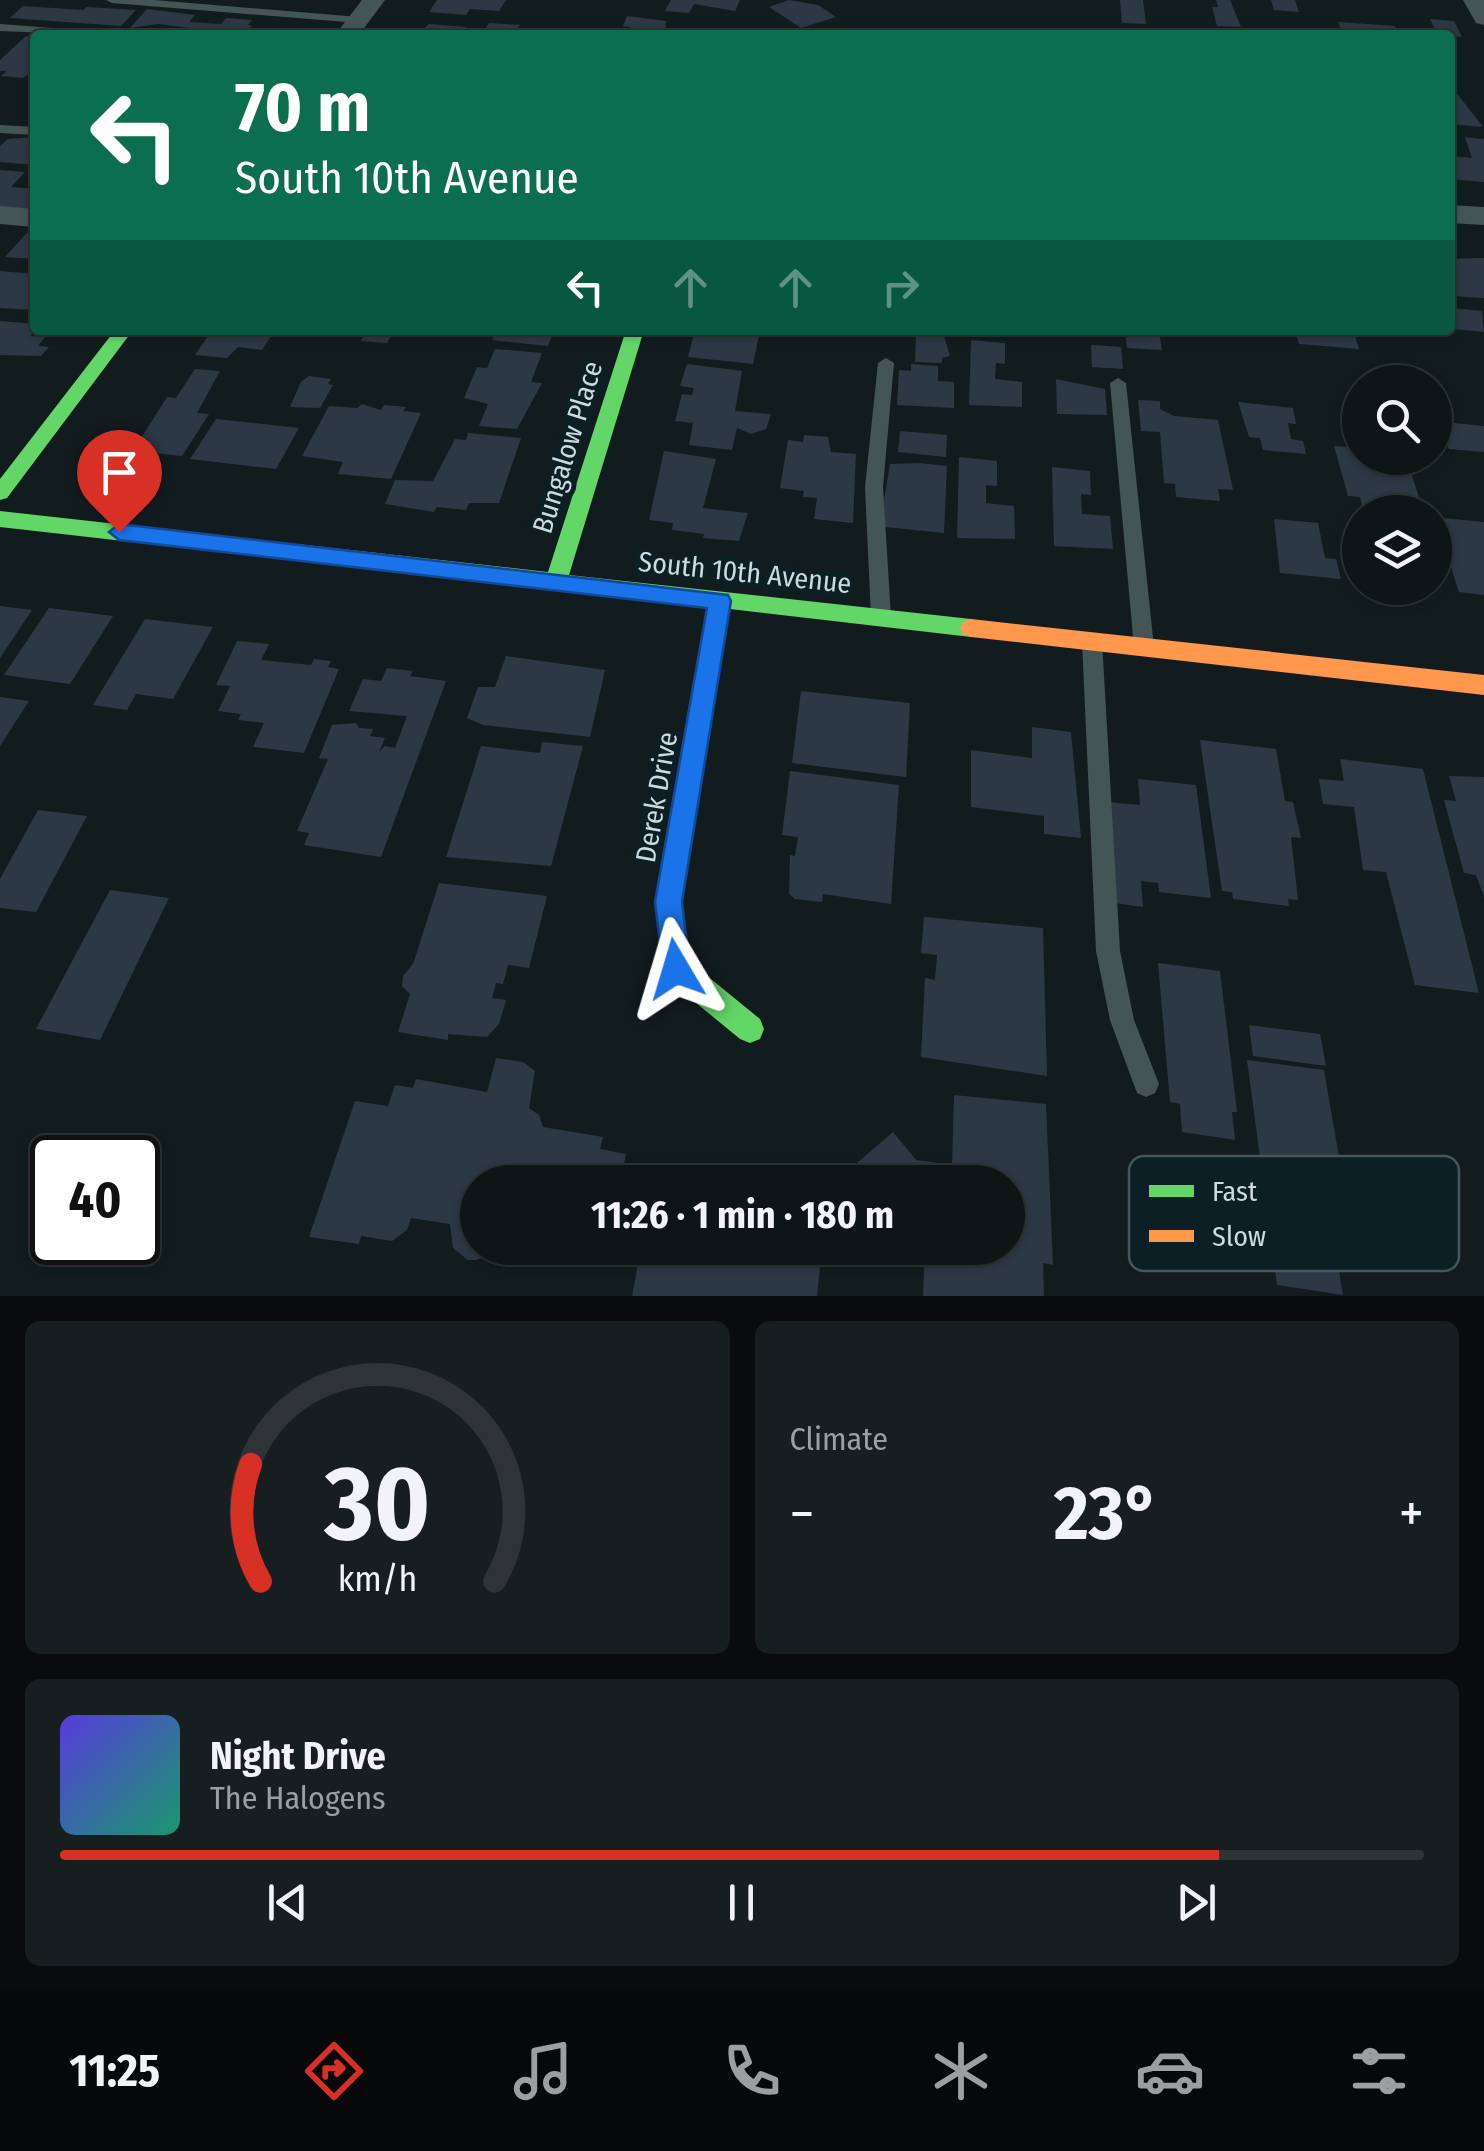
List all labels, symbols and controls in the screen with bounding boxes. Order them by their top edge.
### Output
text: 70 m [235,66,370,150]
icon: left [70,70,200,200]
text: South 10th Avenue [235,151,579,205]
icon: left [558,260,613,315]
icon: ahead [663,260,718,315]
icon: ahead [768,260,823,315]
icon: right [873,260,928,315]
street label: Bungalow Place [526,357,609,537]
map controls [1342,365,1452,605]
button: search [1342,365,1452,475]
pin [77,430,162,533]
icon: arrive [92,445,147,500]
button: layers [1342,495,1452,605]
street label: South 10th Avenue [637,545,853,600]
street label: Derek Drive [629,729,684,865]
position arrow [624,917,728,1021]
speed limit sign: 40 [30,1135,160,1265]
legend [1129,1156,1459,1271]
text: Fast [1212,1175,1258,1208]
text: 11:26 · 1 min · 180 m [591,1192,894,1238]
text: Slow [1212,1220,1266,1253]
text: Climate [790,1420,888,1458]
text: 30 [323,1442,430,1567]
text: 23° [1054,1469,1159,1559]
text: − [790,1481,814,1547]
text: + [1399,1481,1424,1547]
text: km/h [337,1558,417,1600]
text: Night Drive [210,1733,386,1779]
text: The Halogens [210,1779,386,1817]
icon: previous [260,1875,315,1930]
icon: pause [714,1875,769,1930]
icon: next [1169,1875,1224,1930]
icon: directions [299,2036,369,2106]
icon: music [508,2036,578,2106]
icon: phone [717,2036,787,2106]
icon: climate [926,2036,996,2106]
icon: car [1135,2036,1205,2106]
icon: filters [1344,2036,1414,2106]
text: 11:25 [70,2044,160,2098]

